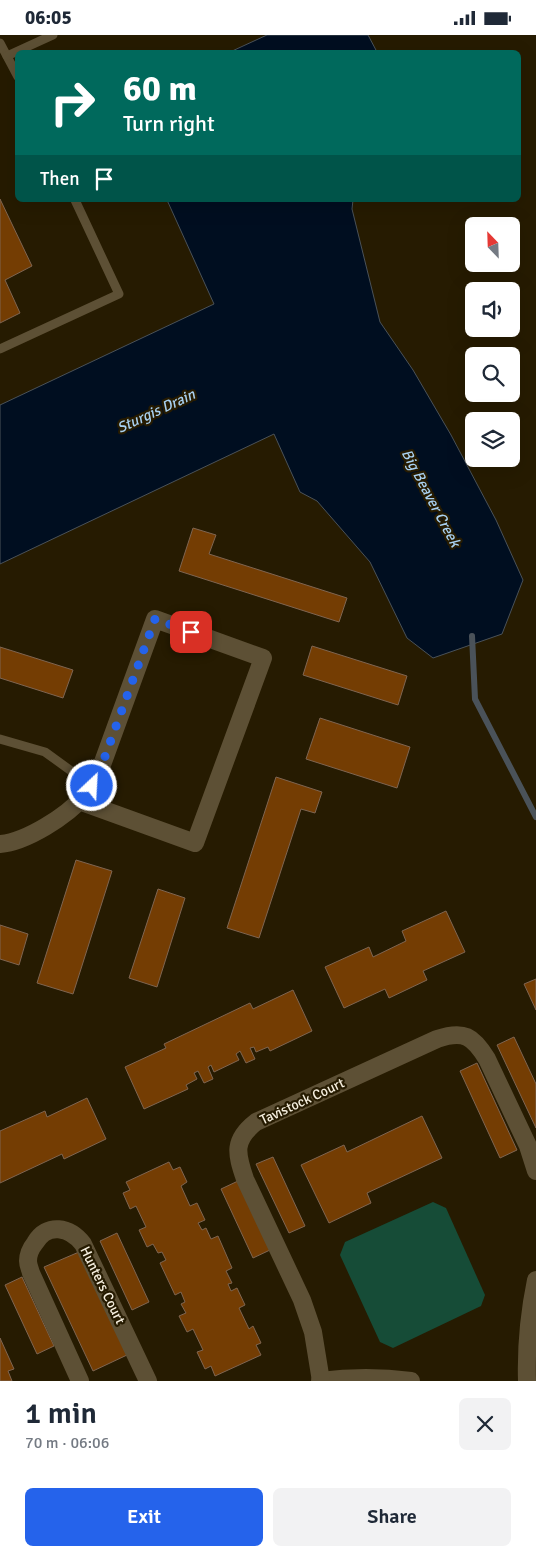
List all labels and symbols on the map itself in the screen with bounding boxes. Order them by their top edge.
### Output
north arrow [465,217,520,273]
water label: Sturgis Drain [114,385,199,437]
water label: Big Beaver Creek [398,446,465,551]
pin [170,611,212,653]
position arrow [65,759,117,811]
street label: Tavistock Court [257,1074,347,1128]
street label: Hunters Court [76,1244,129,1327]

